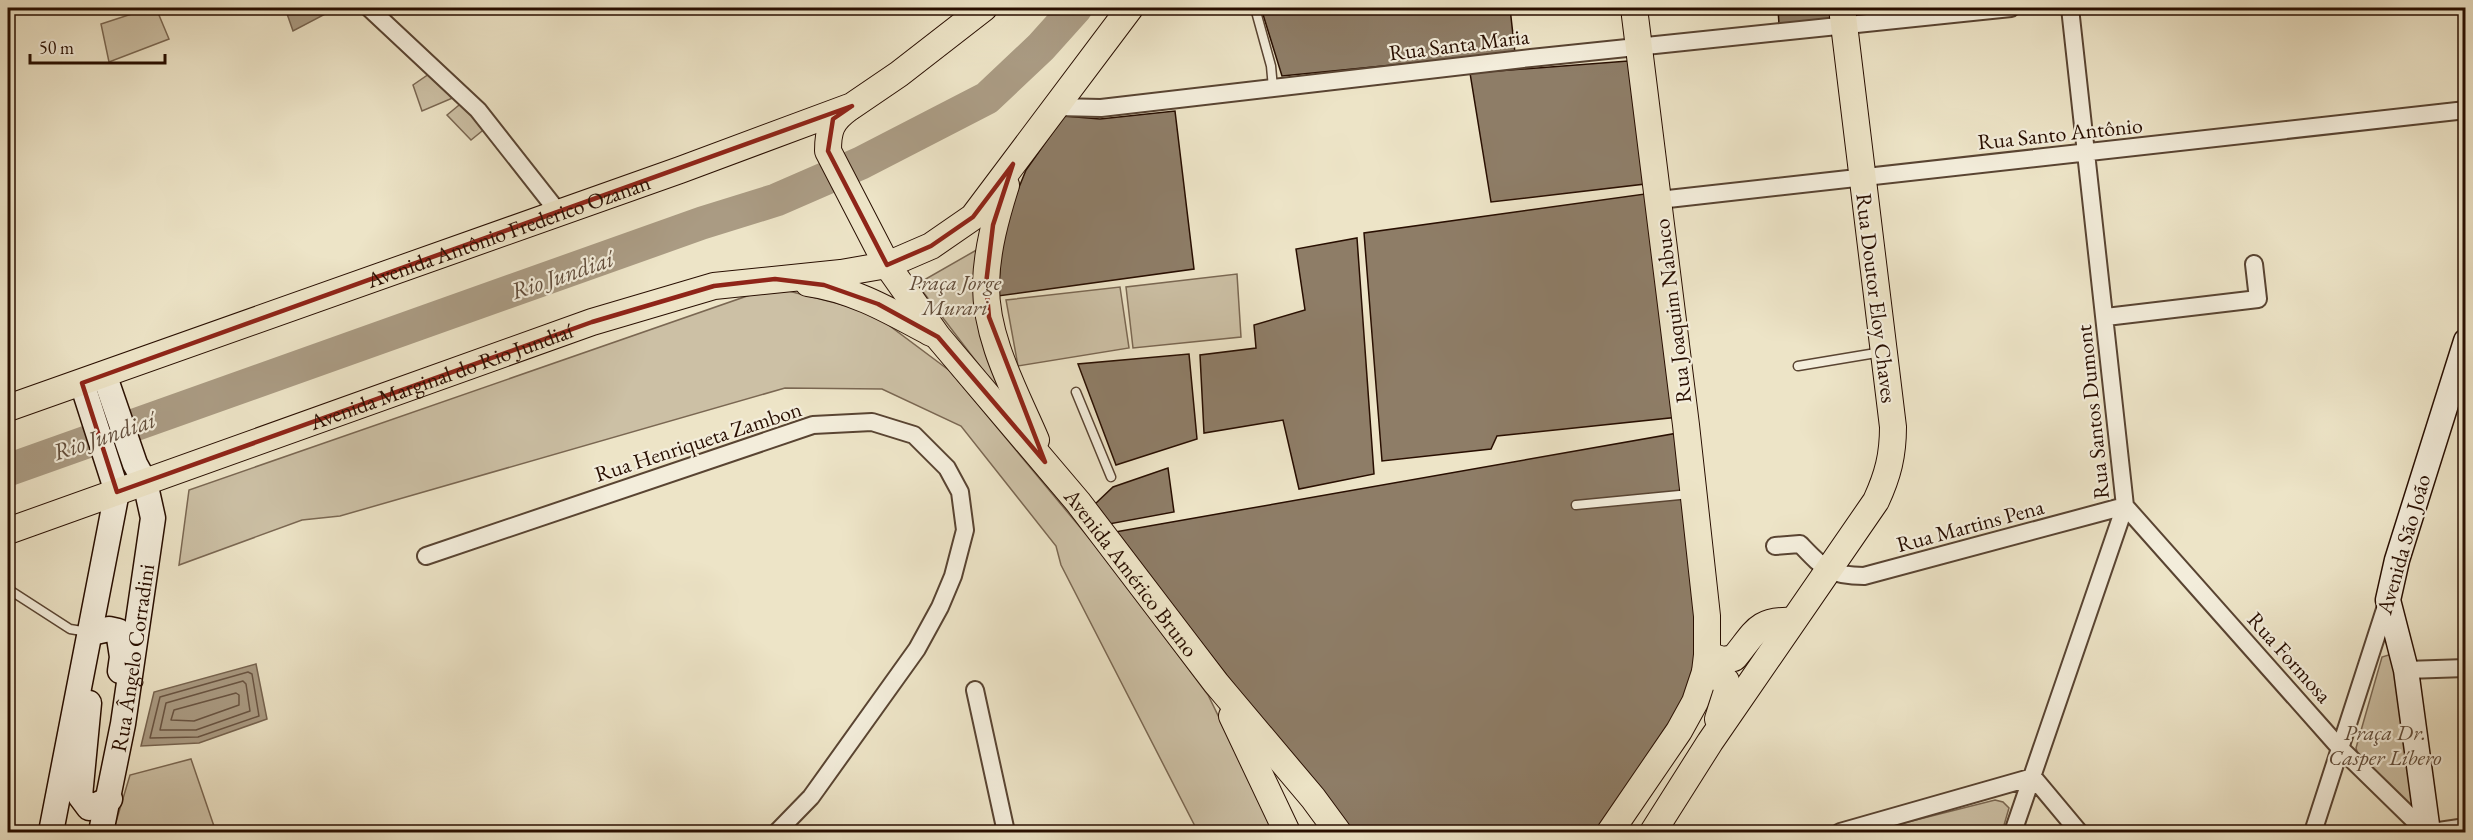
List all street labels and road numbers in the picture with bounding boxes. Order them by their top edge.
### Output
street label: Rua Santa Maria [1387,21,1531,67]
street label: Rua Santo Antônio [1976,110,2144,157]
street label: Avenida Antônio Frederico Ozanan [362,168,655,295]
street label: Rua Doutor Eloy Chaves [1849,191,1904,405]
street label: Rua Joaquim Nabuco [1647,217,1698,405]
street label: Avenida Marginal do Rio Jundiaí [305,316,577,437]
street label: Rua Santos Dumont [2069,323,2116,501]
street label: Rua Henriqueta Zambon [591,394,806,489]
street label: Avenida São João [2369,471,2437,619]
street label: Avenida Américo Bruno [1057,482,1205,663]
street label: Rua Martins Pena [1893,492,2047,559]
street label: Rua Ângelo Corradini [104,562,161,754]
street label: Rua Formosa [2241,606,2338,709]

